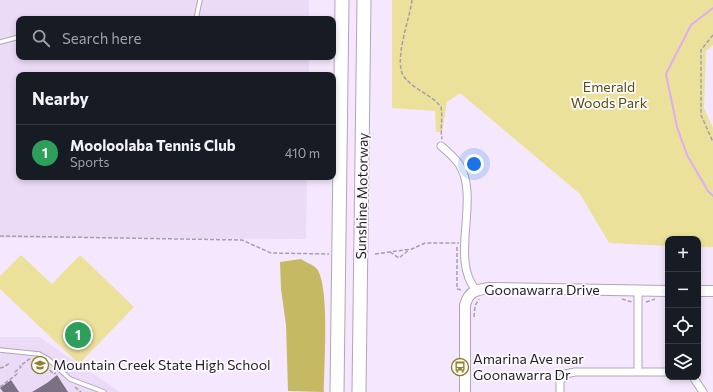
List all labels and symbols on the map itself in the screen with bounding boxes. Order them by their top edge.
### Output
park label: Emerald Woods Park [571,78,648,111]
street label: Sunshine Motorway [352,132,371,260]
your location [464,154,484,174]
street label: Goonawarra Drive [484,281,600,298]
pin: 1 [65,320,91,350]
place label: Amarina Ave near Goonawarra Dr [473,350,584,383]
school or university icon: Mountain Creek State High School [30,355,50,375]
place label: Mountain Creek State High School [53,356,271,373]
bus stop icon: Amarina Ave near Goonawarra Dr [450,357,470,377]

